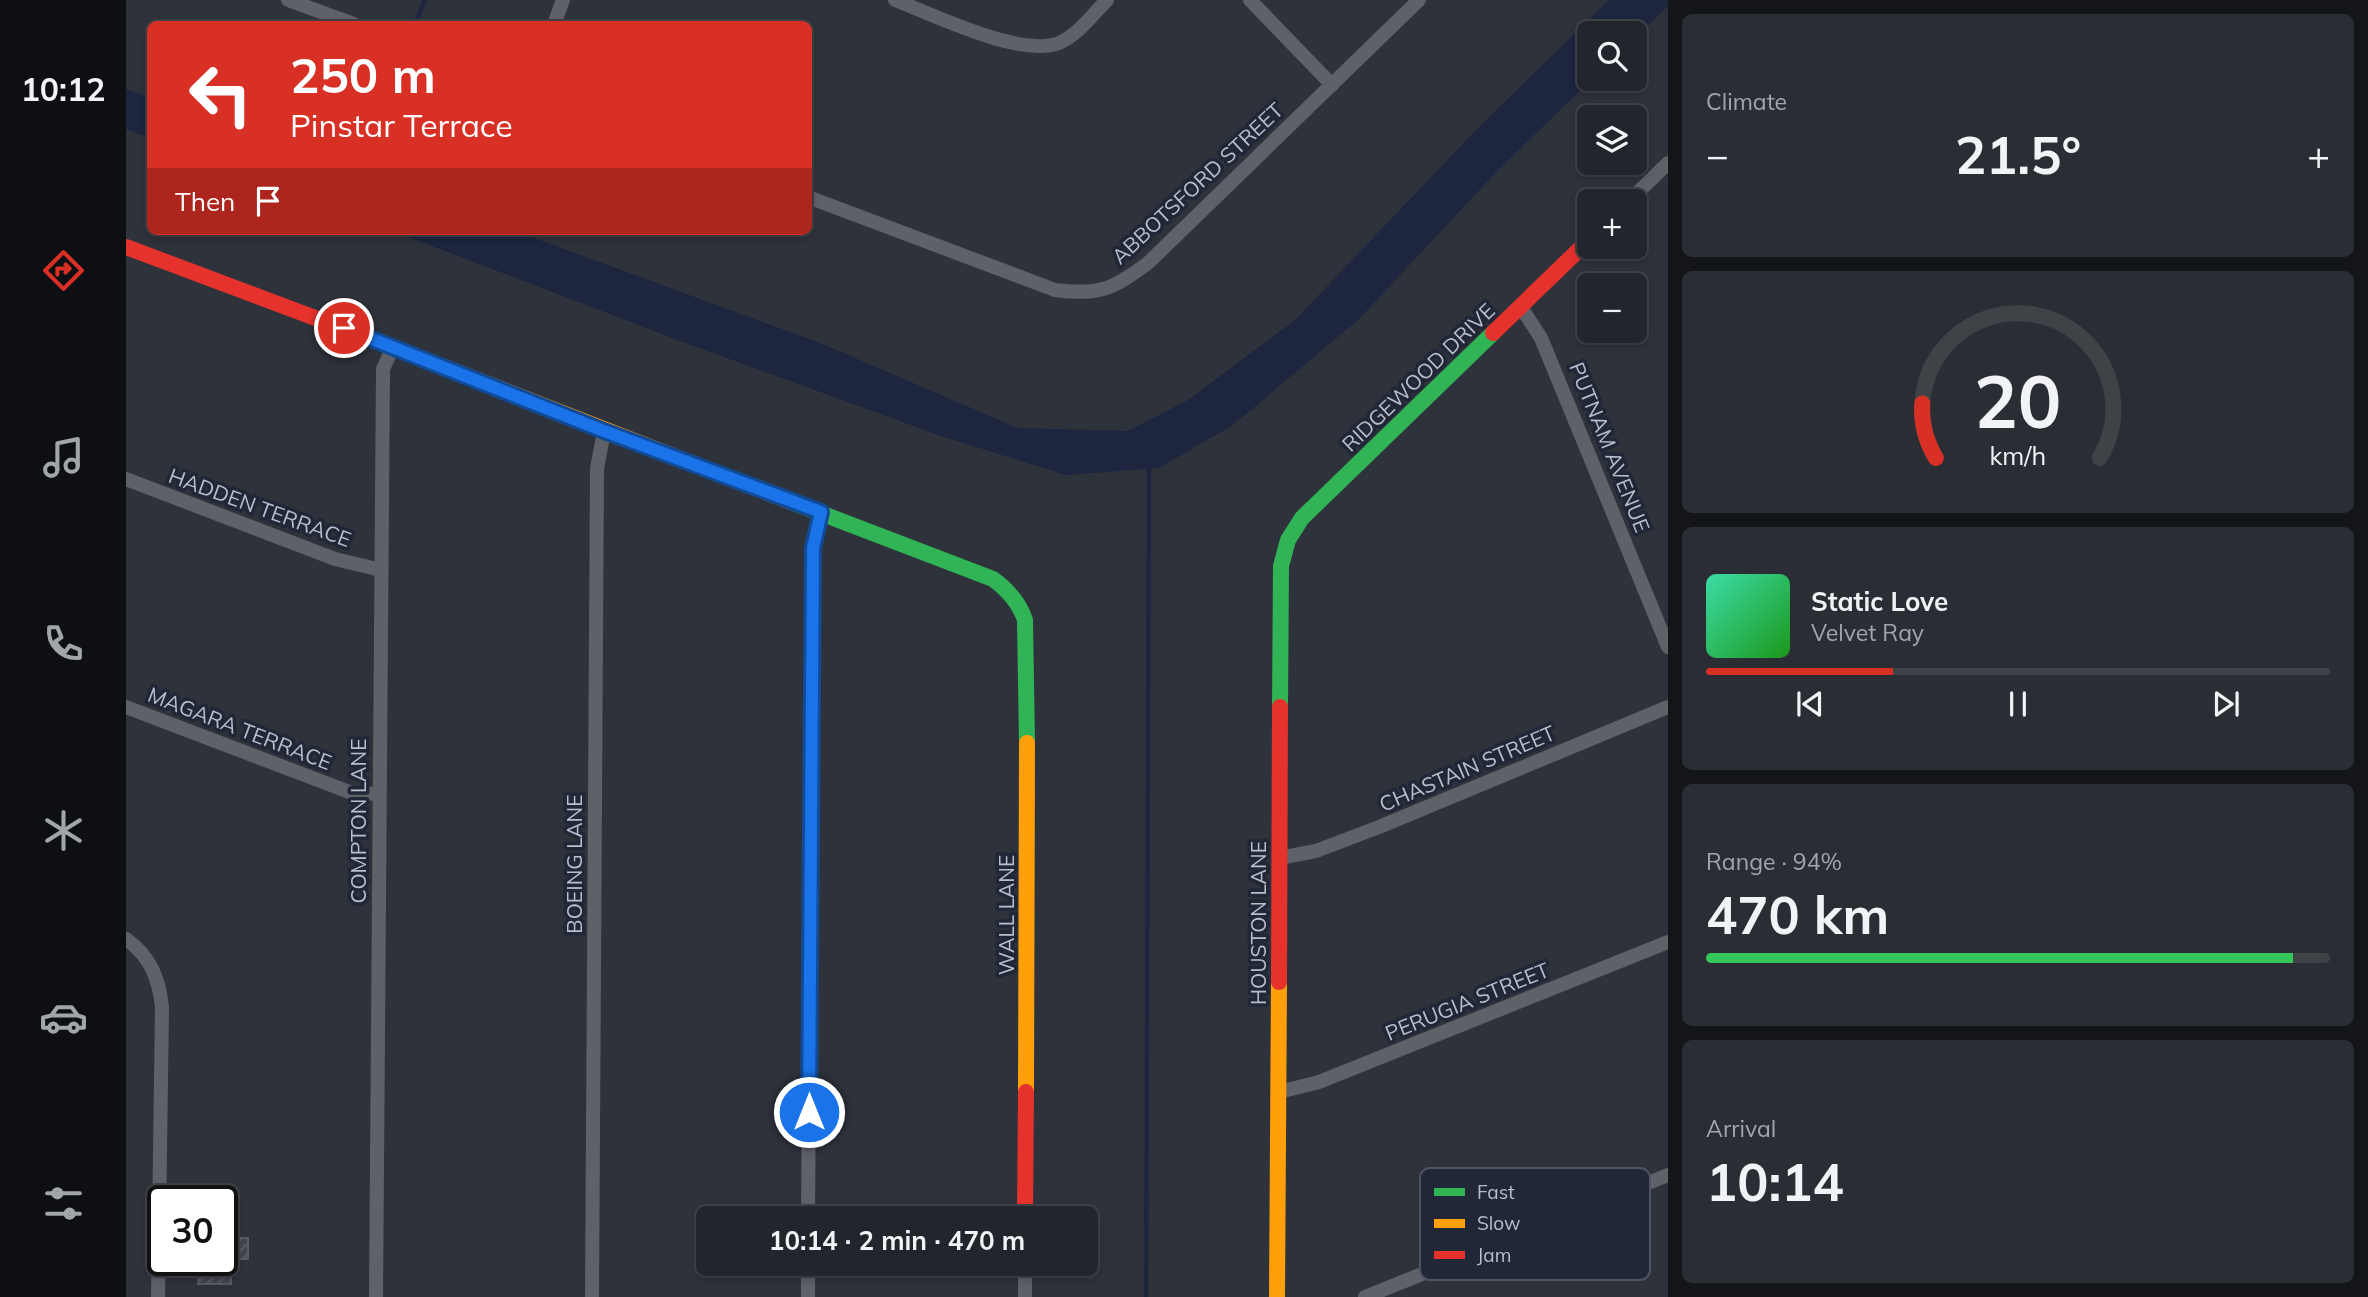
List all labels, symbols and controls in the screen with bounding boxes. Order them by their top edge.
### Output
map controls [1577,21,1647,343]
button: search [1577,21,1647,91]
text: 250 m [290,44,436,105]
icon: left [175,49,266,140]
text: 10:12 [21,69,105,109]
text: Climate [1706,87,1787,116]
street label: ABBOTSFORD STREET [1106,97,1288,269]
text: Pinstar Terrace [290,105,513,145]
button: layers [1577,105,1647,175]
text: 21.5° [1955,122,2081,187]
text: − [1706,131,1729,179]
text: + [2307,131,2330,179]
icon: arrive [249,182,287,220]
text: Then [175,185,235,218]
button: + [1577,189,1647,259]
icon: directions [39,246,88,295]
button: − [1577,273,1647,343]
street label: RIDGEWOOD DRIVE [1336,297,1500,457]
pin [314,298,374,358]
icon: arrive [325,309,363,347]
text: 20 [1974,355,2062,446]
street label: PUTNAM AVENUE [1564,358,1656,536]
icon: music [39,433,88,482]
text: km/h [1990,440,2046,471]
street label: HADDEN TERRACE [165,462,355,552]
text: Static Love [1811,585,1948,618]
text: Velvet Ray [1811,618,1924,647]
icon: phone [39,619,88,668]
street label: MAGARA TERRACE [144,681,336,775]
icon: previous [1791,685,1829,723]
icon: pause [1999,685,2037,723]
icon: next [2207,685,2245,723]
street label: CHASTAIN STREET [1375,719,1559,817]
street label: COMPTON LANE [345,738,371,904]
street label: BOEING LANE [561,794,587,934]
icon: climate [39,806,88,855]
street label: HOUSTON LANE [1245,841,1271,1005]
text: Range · 94% [1706,847,1842,876]
street label: WALL LANE [993,855,1019,975]
text: 470 km [1706,882,1889,947]
street label: PERUGIA STREET [1381,956,1553,1046]
icon: car [39,993,88,1042]
position arrow [772,1075,846,1149]
text: Arrival [1706,1114,1776,1143]
text: 10:14 [1706,1149,1844,1214]
legend [1420,1168,1650,1280]
icon: filters [39,1179,88,1228]
text: Fast [1477,1180,1515,1204]
speed limit sign: 30 [147,1185,238,1276]
text: Slow [1477,1211,1521,1235]
text: 10:14 · 2 min · 470 m [769,1224,1025,1257]
text: Jam [1477,1243,1511,1267]

